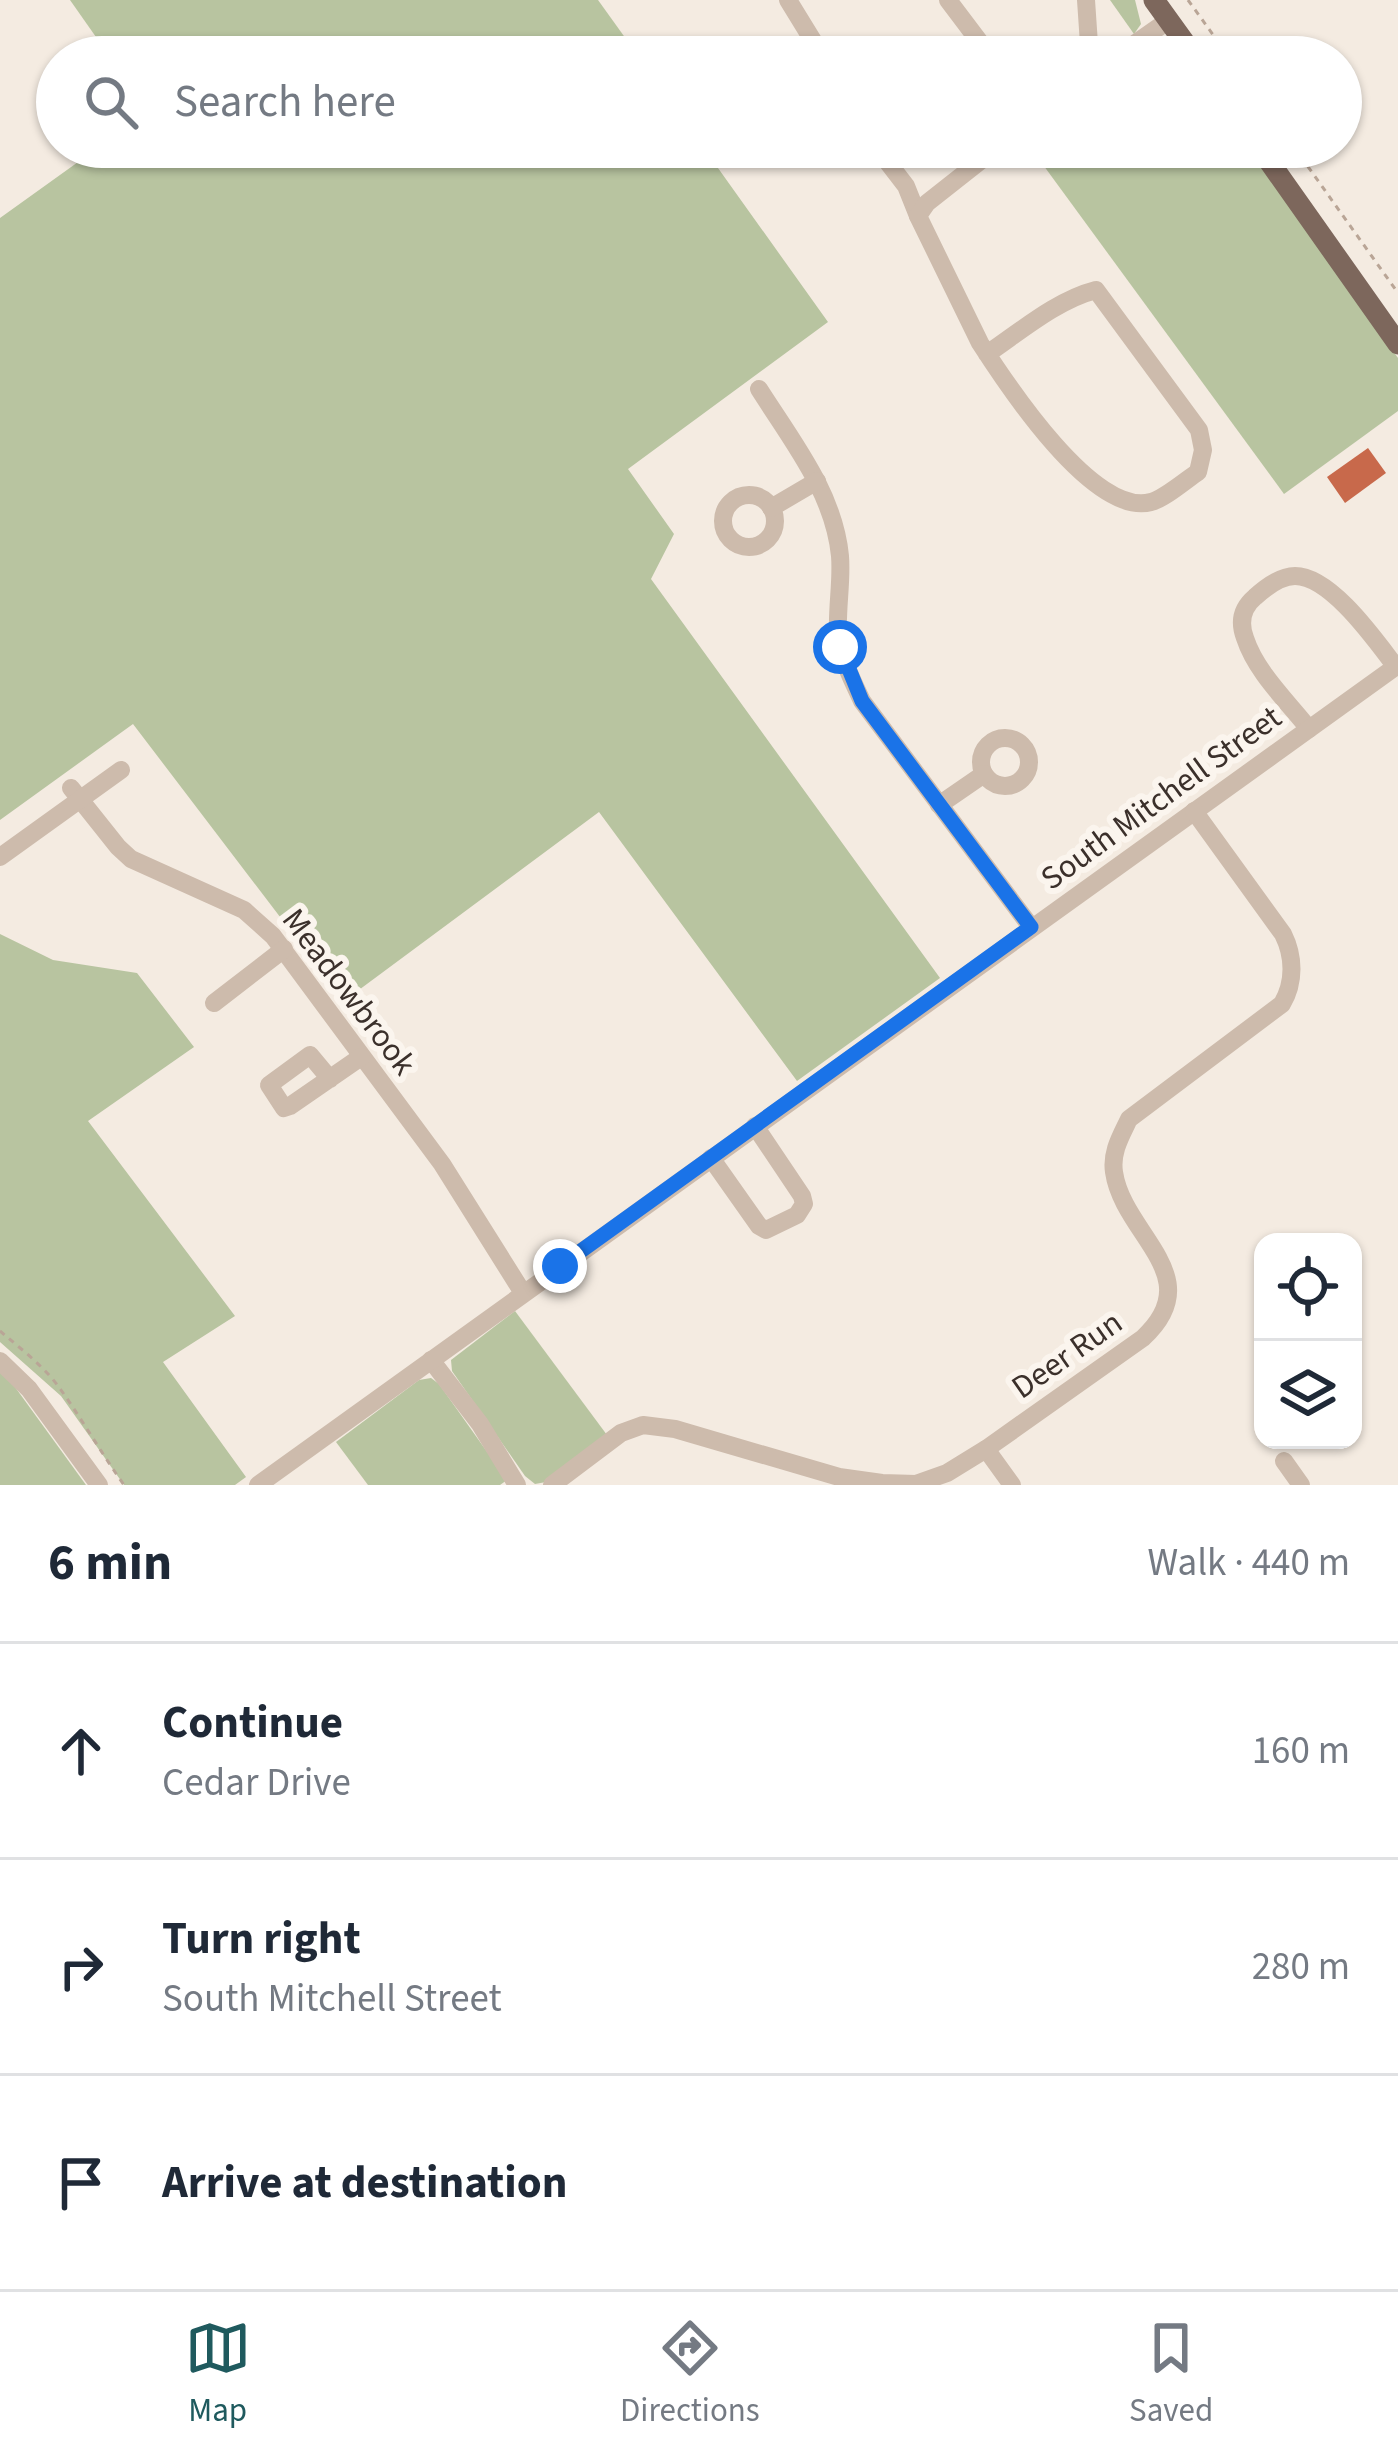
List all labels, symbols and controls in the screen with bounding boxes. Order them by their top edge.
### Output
search box [36,36,1362,168]
icon: search [78,69,144,135]
text: Search here [174,70,396,134]
route start [813,620,867,674]
street label: South Mitchell Street [1031,695,1291,901]
street label: Meadowbrook [271,899,428,1086]
map controls [1254,1233,1362,1449]
button: locate [1254,1233,1362,1341]
route end [533,1239,587,1293]
street label: Deer Run [1002,1300,1132,1410]
button: layers [1254,1341,1362,1449]
text: 6 min [48,1527,172,1599]
text: Walk · 440 m [1147,1535,1350,1591]
text: Continue [162,1691,343,1755]
icon: ahead [48,1718,114,1784]
text: 160 m [1252,1723,1350,1779]
text: Cedar Drive [162,1755,351,1811]
text: Turn right [162,1907,361,1971]
icon: right [48,1934,114,2000]
text: 280 m [1252,1939,1350,1995]
text: South Mitchell Street [162,1971,502,2027]
icon: arrive [48,2150,114,2216]
text: Arrive at destination [162,2151,567,2215]
tab: Map [185,2315,251,2434]
tab: Directions [620,2315,760,2434]
tab: Saved [1129,2315,1213,2434]

